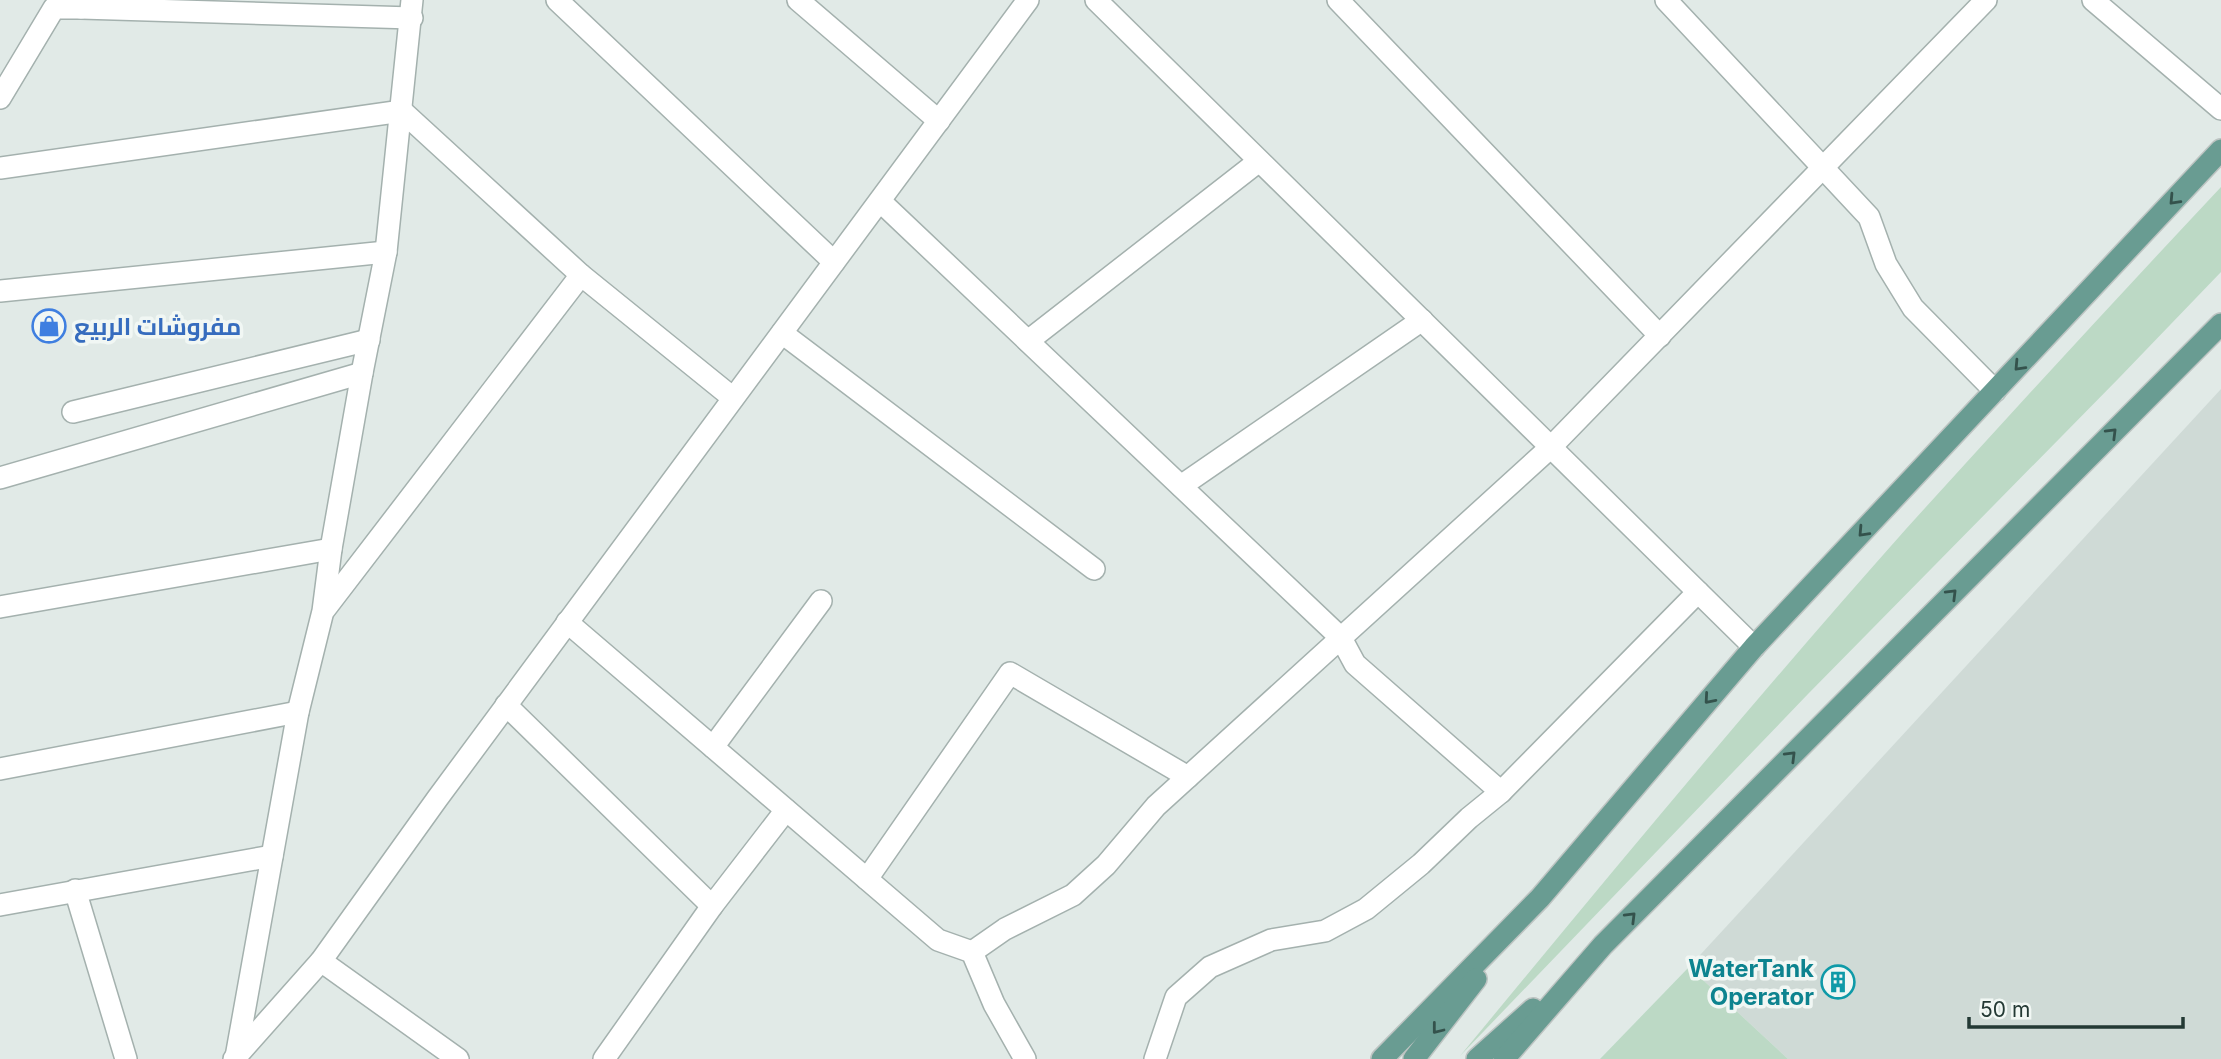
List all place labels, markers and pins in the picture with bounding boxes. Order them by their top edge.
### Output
shop icon: مفروشات الربيع [30,307,68,345]
place label: مفروشات الربيع [74,312,241,343]
place label: WaterTank Operator [1688,954,1814,1011]
building icon: WaterTank Operator [1819,963,1857,1001]

